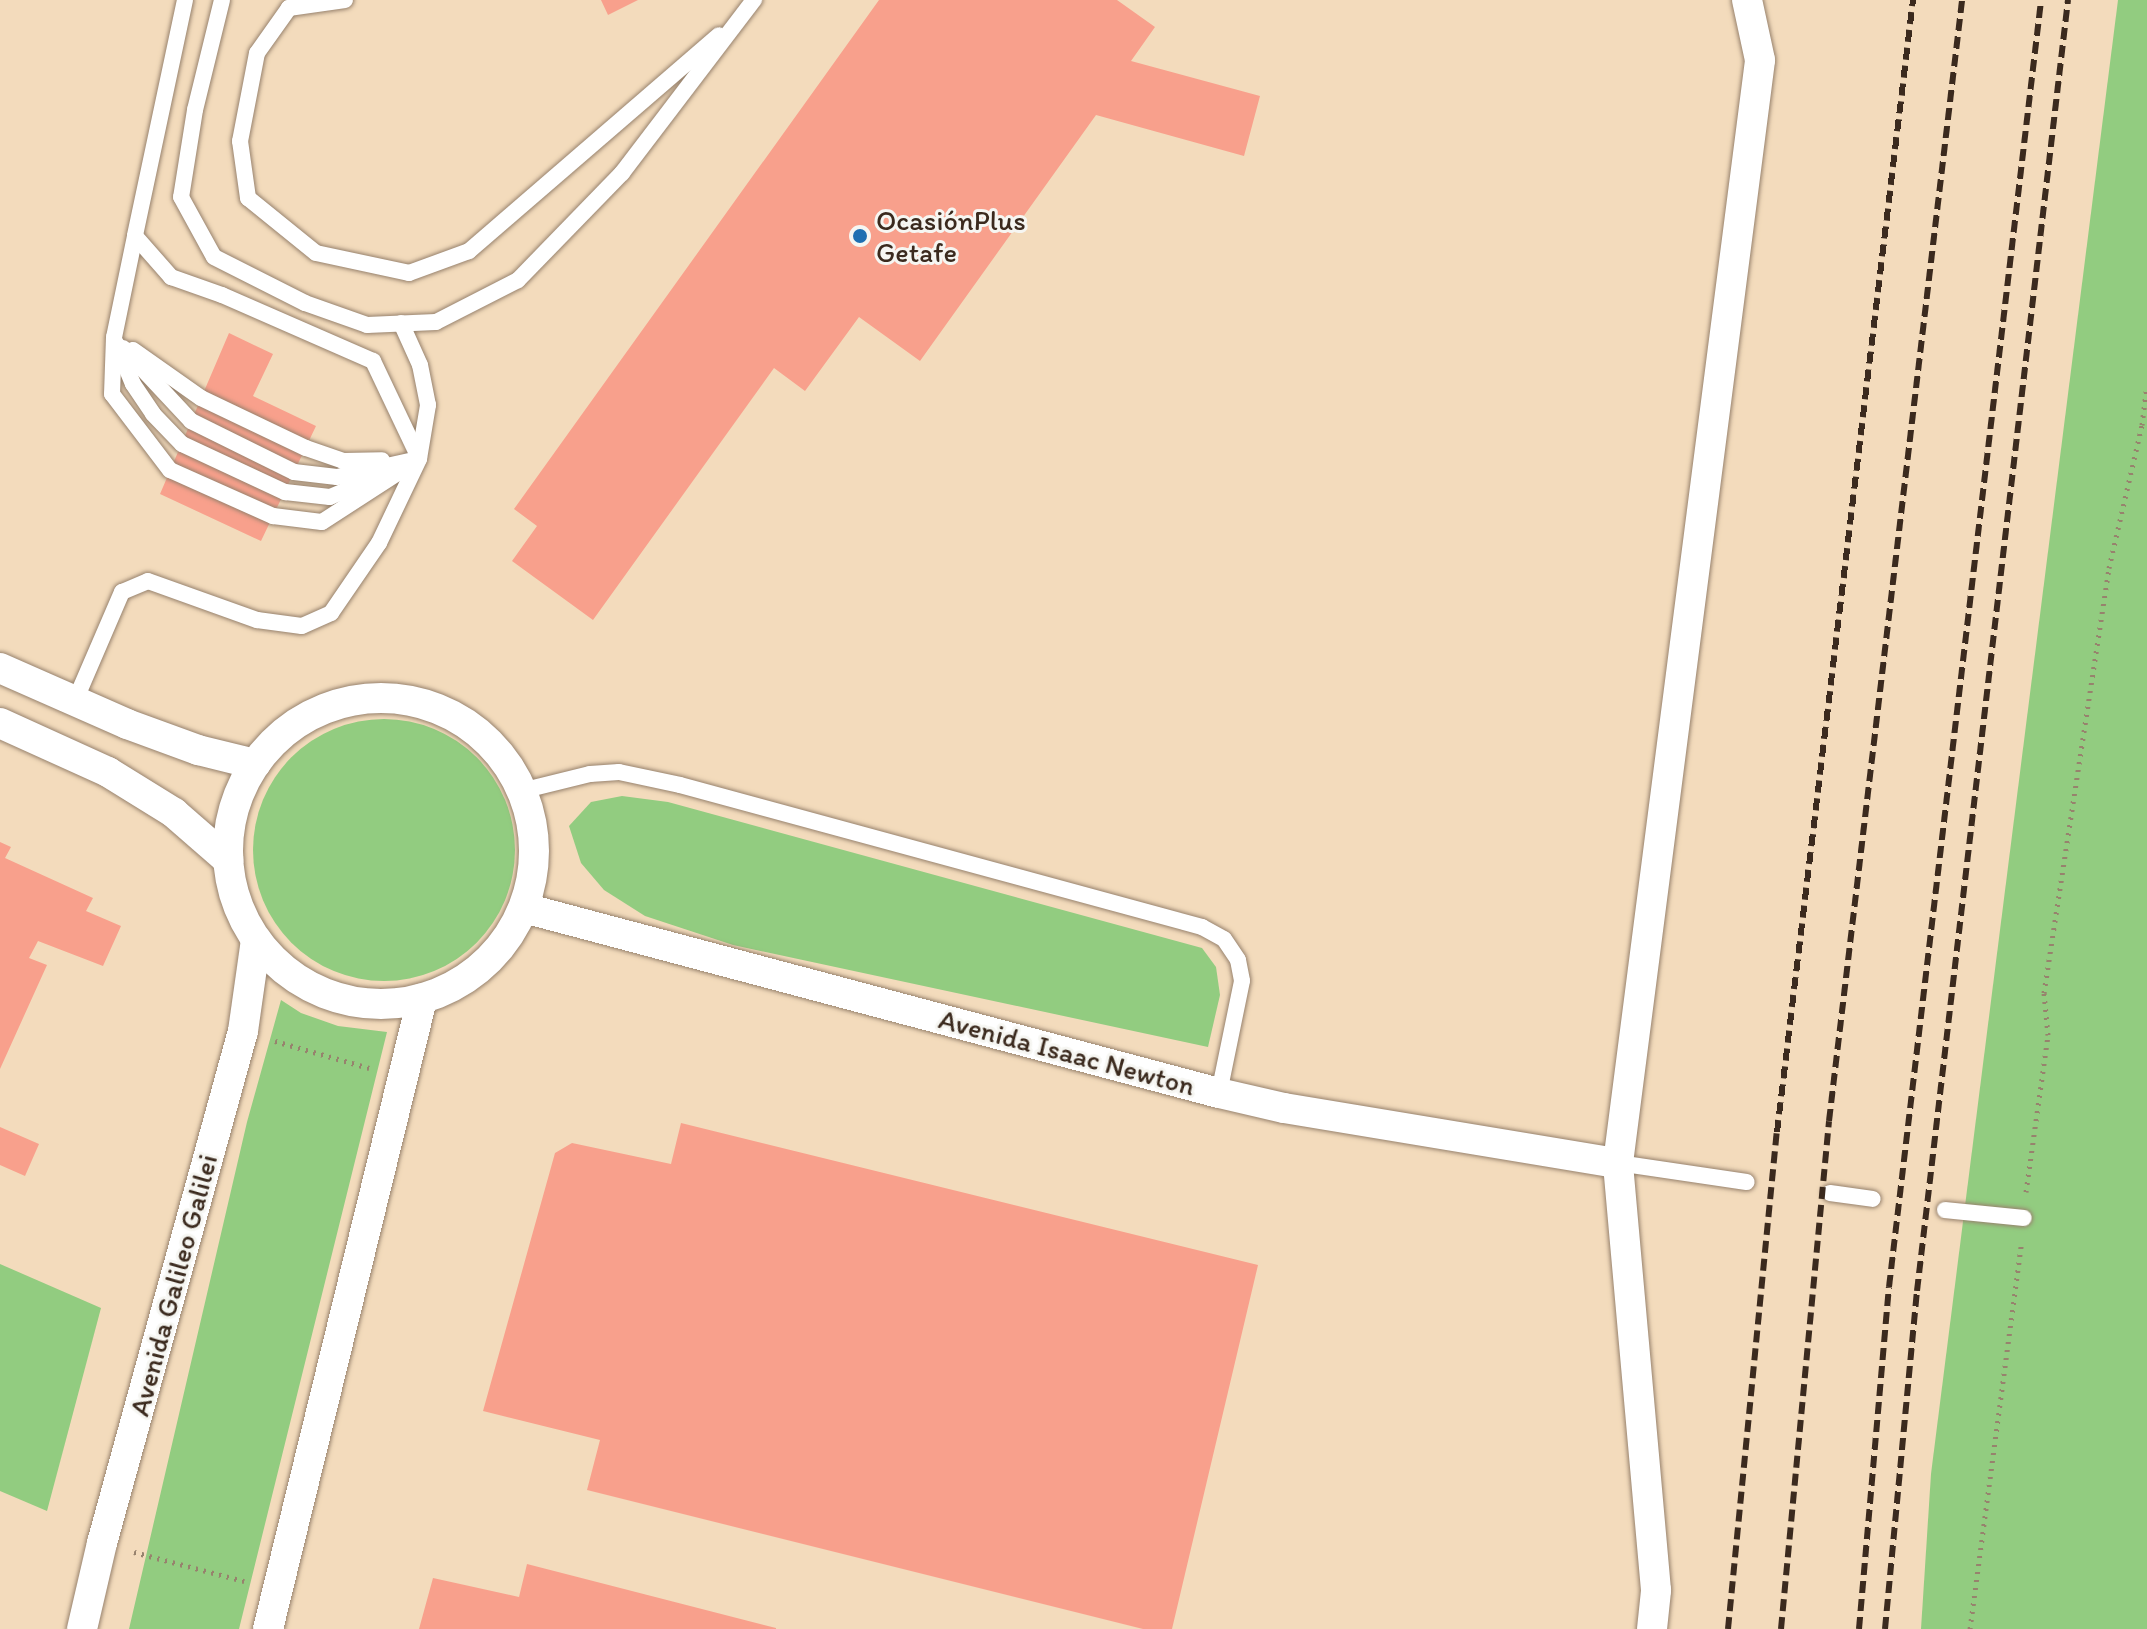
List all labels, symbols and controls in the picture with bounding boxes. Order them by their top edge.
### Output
place label: OcasiónPlus Getafe [876,203,1026,269]
marker: OcasiónPlus Getafe [851,227,869,245]
street label: Avenida Isaac Newton [935,1002,1199,1102]
street label: Avenida Galileo Galilei [122,1150,224,1420]

